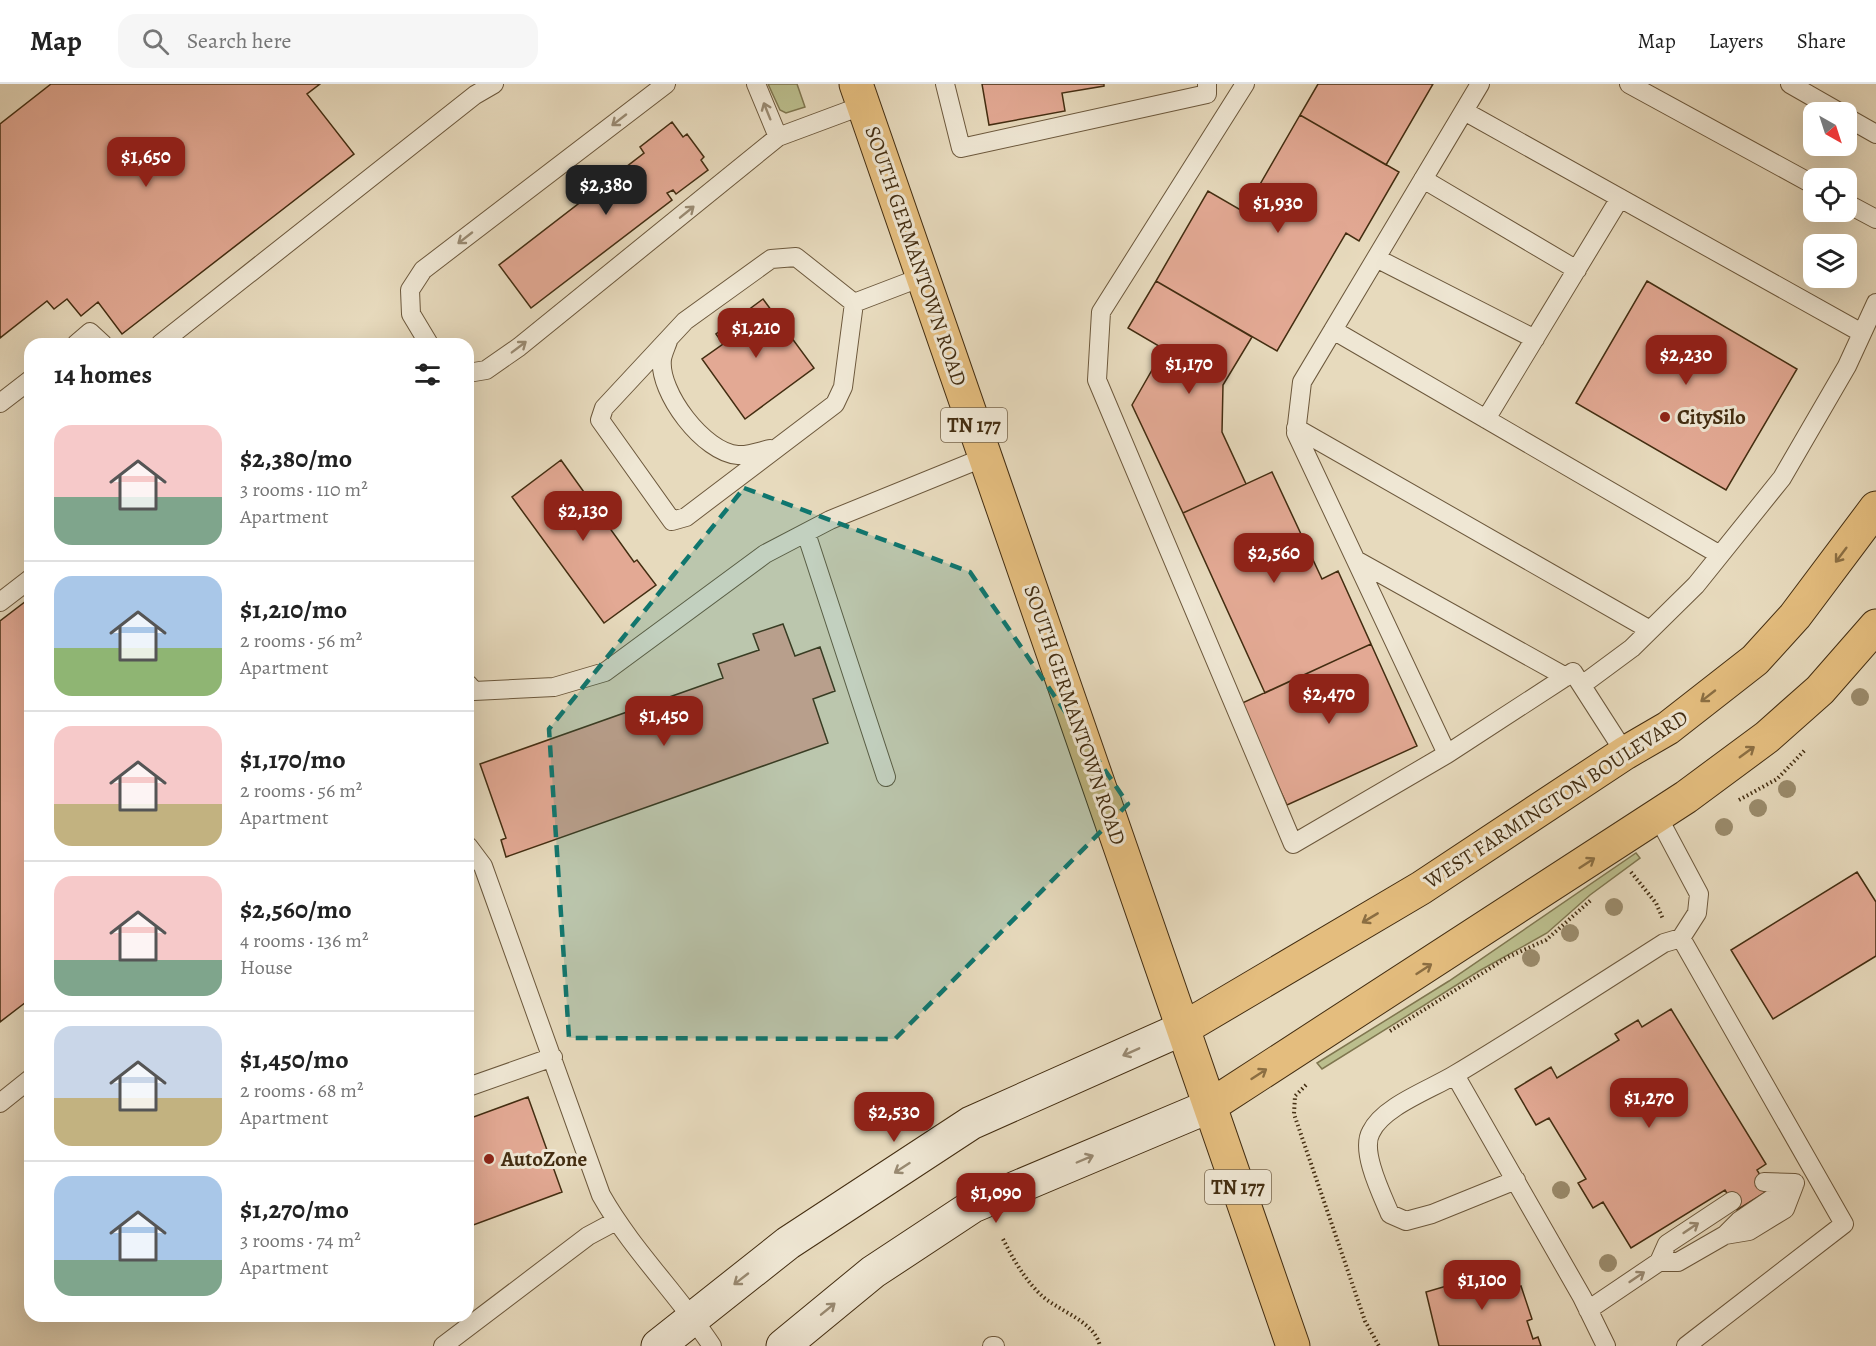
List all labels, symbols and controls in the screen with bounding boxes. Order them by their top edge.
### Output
search box [118,14,538,68]
text: Map [30,22,82,60]
icon: search [139,25,172,58]
text: Search here [187,26,291,56]
text: Map [1637,27,1676,55]
text: Layers [1709,27,1764,55]
text: Share [1797,27,1846,55]
one-way arrow [761,102,772,120]
north arrow [1803,102,1857,156]
map controls [1803,102,1857,288]
one-way arrow [612,113,628,126]
street label: SOUTH GERMANTOWN ROAD [858,122,974,390]
pin: $1,650 [97,137,195,188]
text: $1,650 [121,143,171,170]
pin: $2,380 [557,165,655,216]
button: locate [1803,168,1857,222]
text: $2,380 [580,171,632,198]
pin: $1,930 [1229,183,1327,234]
text: $1,930 [1253,189,1303,216]
one-way arrow [679,205,695,218]
one-way arrow [457,232,473,245]
button: layers [1803,234,1857,288]
pin: $1,210 [707,308,805,359]
text: $1,210 [732,314,780,341]
pin: $2,230 [1637,335,1735,386]
one-way arrow [510,340,526,353]
text: $2,230 [1660,341,1712,368]
pin: $1,170 [1140,344,1238,395]
text: $1,170 [1165,350,1213,377]
text: 14 homes [54,357,152,392]
icon: filters [411,358,444,391]
place label: CitySilo [1677,403,1746,431]
road number: TN 177 [941,408,1007,442]
marker: CitySilo [1658,410,1672,424]
text: $2,380/mo [240,441,352,476]
icon: home [102,449,174,521]
text: 3 rooms · 110 m² [240,476,368,503]
pin: $2,130 [534,491,632,542]
text: $2,130 [558,497,608,524]
text: Apartment [240,503,329,530]
pin: $2,560 [1225,533,1323,584]
text: $2,560 [1248,539,1300,566]
one-way arrow [1835,547,1848,563]
street label: SOUTH GERMANTOWN ROAD [1017,581,1133,849]
text: $1,210/mo [240,592,347,627]
icon: home [102,600,174,672]
text: 2 rooms · 56 m² [240,627,362,654]
text: Apartment [240,654,329,681]
pin: $2,470 [1280,674,1378,725]
text: $2,470 [1303,680,1355,707]
one-way arrow [1700,690,1716,703]
pin: $1,450 [615,696,713,747]
text: $1,450 [639,702,689,729]
street label: WEST FARMINGTON BOULEVARD [1418,703,1693,896]
text: $1,170/mo [240,742,346,777]
one-way arrow [1739,746,1755,758]
icon: home [102,750,174,822]
text: 2 rooms · 56 m² [240,777,362,804]
text: Apartment [240,804,329,831]
one-way arrow [1578,857,1595,869]
text: $2,560/mo [240,892,352,927]
icon: home [102,900,174,972]
one-way arrow [1362,912,1379,924]
text: 4 rooms · 136 m² [240,927,369,954]
text: House [240,954,292,981]
one-way arrow [1415,963,1432,976]
text: $1,450/mo [240,1042,349,1077]
one-way arrow [1122,1047,1141,1058]
icon: home [102,1050,174,1122]
one-way arrow [1251,1068,1268,1081]
text: 2 rooms · 68 m² [240,1077,364,1104]
pin: $1,270 [1600,1078,1698,1129]
text: $1,270 [1624,1084,1674,1111]
pin: $2,530 [845,1092,943,1143]
text: $2,530 [868,1098,920,1125]
text: Apartment [240,1104,329,1131]
place label: AutoZone [500,1145,588,1173]
marker: AutoZone [482,1152,496,1166]
one-way arrow [1076,1153,1094,1164]
one-way arrow [893,1162,910,1175]
road number: TN 177 [1205,1170,1271,1204]
pin: $1,090 [947,1173,1045,1224]
text: $1,090 [970,1179,1022,1206]
text: $1,270/mo [240,1192,349,1227]
icon: home [102,1200,174,1272]
one-way arrow [1683,1222,1699,1234]
text: 3 rooms · 74 m² [240,1227,361,1254]
text: Apartment [240,1254,329,1281]
pin: $1,100 [1433,1260,1531,1311]
text: $1,100 [1457,1266,1507,1293]
one-way arrow [1628,1271,1644,1283]
one-way arrow [733,1272,749,1285]
one-way arrow [820,1302,835,1316]

